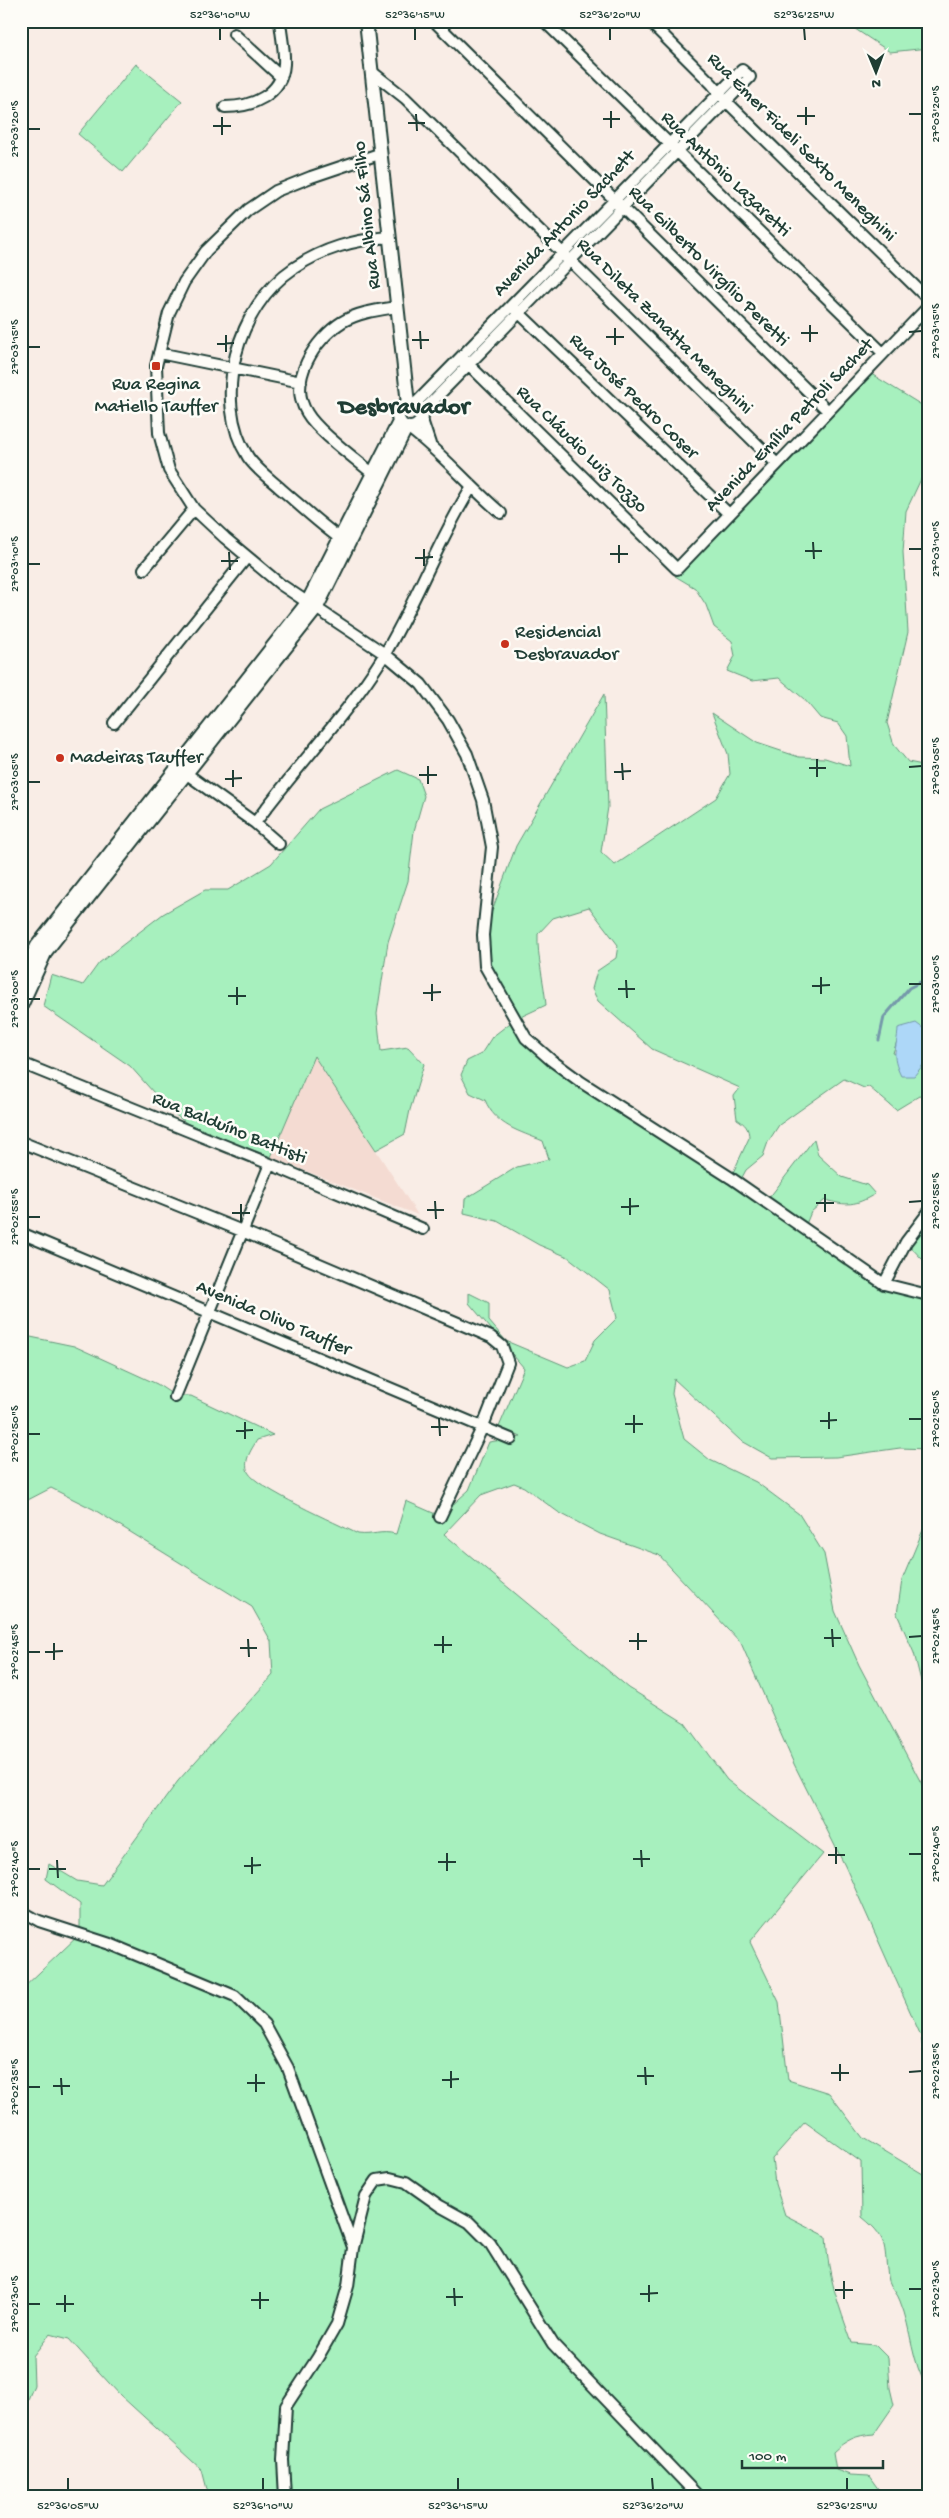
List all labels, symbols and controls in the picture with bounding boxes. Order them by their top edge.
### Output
text: 52°36'10"W [190,9,250,23]
text: 52°36'15"W [385,9,445,23]
text: 52°36'20"W [580,9,640,23]
text: 52°36'25"W [774,9,834,23]
street label: Rua Emer Fideli Sexto Meneghini [701,48,901,248]
north arrow [852,48,902,98]
text: N [871,74,881,91]
text: 27°03'20"S [930,85,944,142]
text: 27°03'20"S [9,100,23,157]
street label: Rua Antônio Lazaretti [655,107,795,243]
street label: Rua Albino Sá Filho [349,140,387,290]
street label: Avenida Antonio Sachett [489,144,643,302]
street label: Rua Gilberto Virgílio Peretti [623,182,793,352]
street label: Rua Dileta Zanatta Meneghini [571,234,757,420]
text: 27°03'15"S [930,303,944,359]
text: 27°03'15"S [9,319,23,375]
street label: Rua José Pedro Coser [563,329,704,466]
street label: Avenida Emília Petroli Sachet [701,333,881,518]
marker: Rua Regina Matiello Tauffer [150,360,162,372]
place label: Rua Regina Matiello Tauffer [94,374,220,419]
street label: Rua Cláudio Luiz Tozzo [510,381,652,519]
district label: Desbravador [337,394,472,423]
text: 27°03'10"S [930,521,944,577]
text: 27°03'10"S [9,536,23,592]
place label: Residencial Desbravador [513,622,620,667]
marker: Residencial Desbravador [499,638,511,650]
text: 27°03'05"S [930,737,944,795]
place label: Madeiras Tauffer [70,747,205,770]
marker: Madeiras Tauffer [54,752,66,764]
text: 27°03'05"S [9,753,23,811]
text: 27°03'00"S [930,955,944,1013]
text: 27°03'00"S [9,970,23,1028]
street label: Rua Balduíno Battisti [148,1087,310,1171]
text: 27°02'55"S [930,1172,944,1229]
text: 27°02'55"S [9,1188,23,1245]
street label: Avenida Olivo Tauffer [192,1276,356,1363]
text: 27°02'50"S [930,1390,944,1447]
text: 27°02'50"S [9,1405,23,1462]
text: 27°02'45"S [930,1608,944,1664]
text: 27°02'45"S [9,1624,23,1680]
text: 27°02'40"S [930,1825,944,1882]
text: 27°02'40"S [9,1840,23,1897]
text: 27°02'35"S [930,2042,944,2099]
text: 27°02'35"S [9,2058,23,2115]
text: 27°02'30"S [930,2260,944,2317]
text: 27°02'30"S [9,2275,23,2332]
scale bar [742,2438,883,2470]
text: 100 m [748,2448,787,2466]
text: 52°36'05"W [37,2500,99,2514]
text: 52°36'10"W [233,2500,293,2514]
text: 52°36'15"W [428,2500,488,2514]
text: 52°36'20"W [623,2500,683,2514]
text: 52°36'25"W [817,2500,877,2514]

